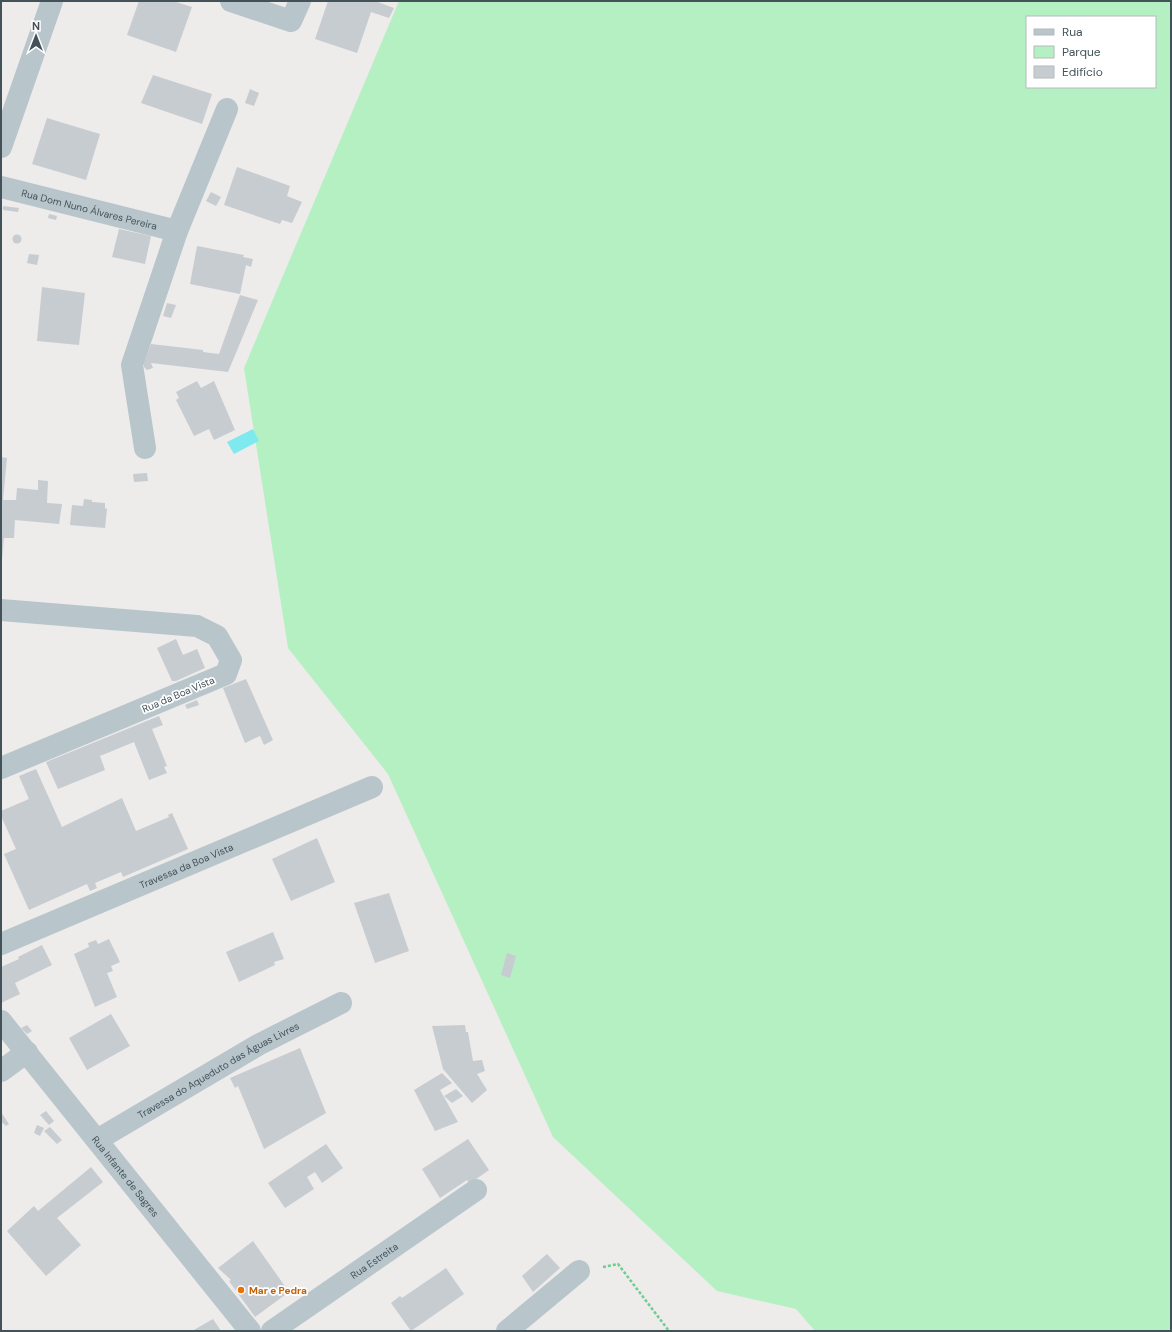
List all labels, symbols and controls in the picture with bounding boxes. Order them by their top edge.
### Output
north arrow [16,16,56,56]
legend [1026,16,1156,88]
text: N [32,19,40,33]
text: Rua [1062,24,1083,40]
text: Parque [1062,44,1101,60]
text: Edifício [1062,64,1103,80]
street label: Rua Dom Nuno Álvares Pereira [20,186,158,233]
street label: Rua da Boa Vista [140,673,216,716]
street label: Travessa da Boa Vista [137,841,235,892]
street label: Travessa do Aqueduto das Águas Livres [135,1019,301,1122]
street label: Rua Infante de Sagres [89,1133,162,1220]
street label: Rua Estreita [348,1240,401,1282]
place label: Mar e Pedra [249,1284,307,1297]
marker: Mar e Pedra [236,1285,246,1295]

